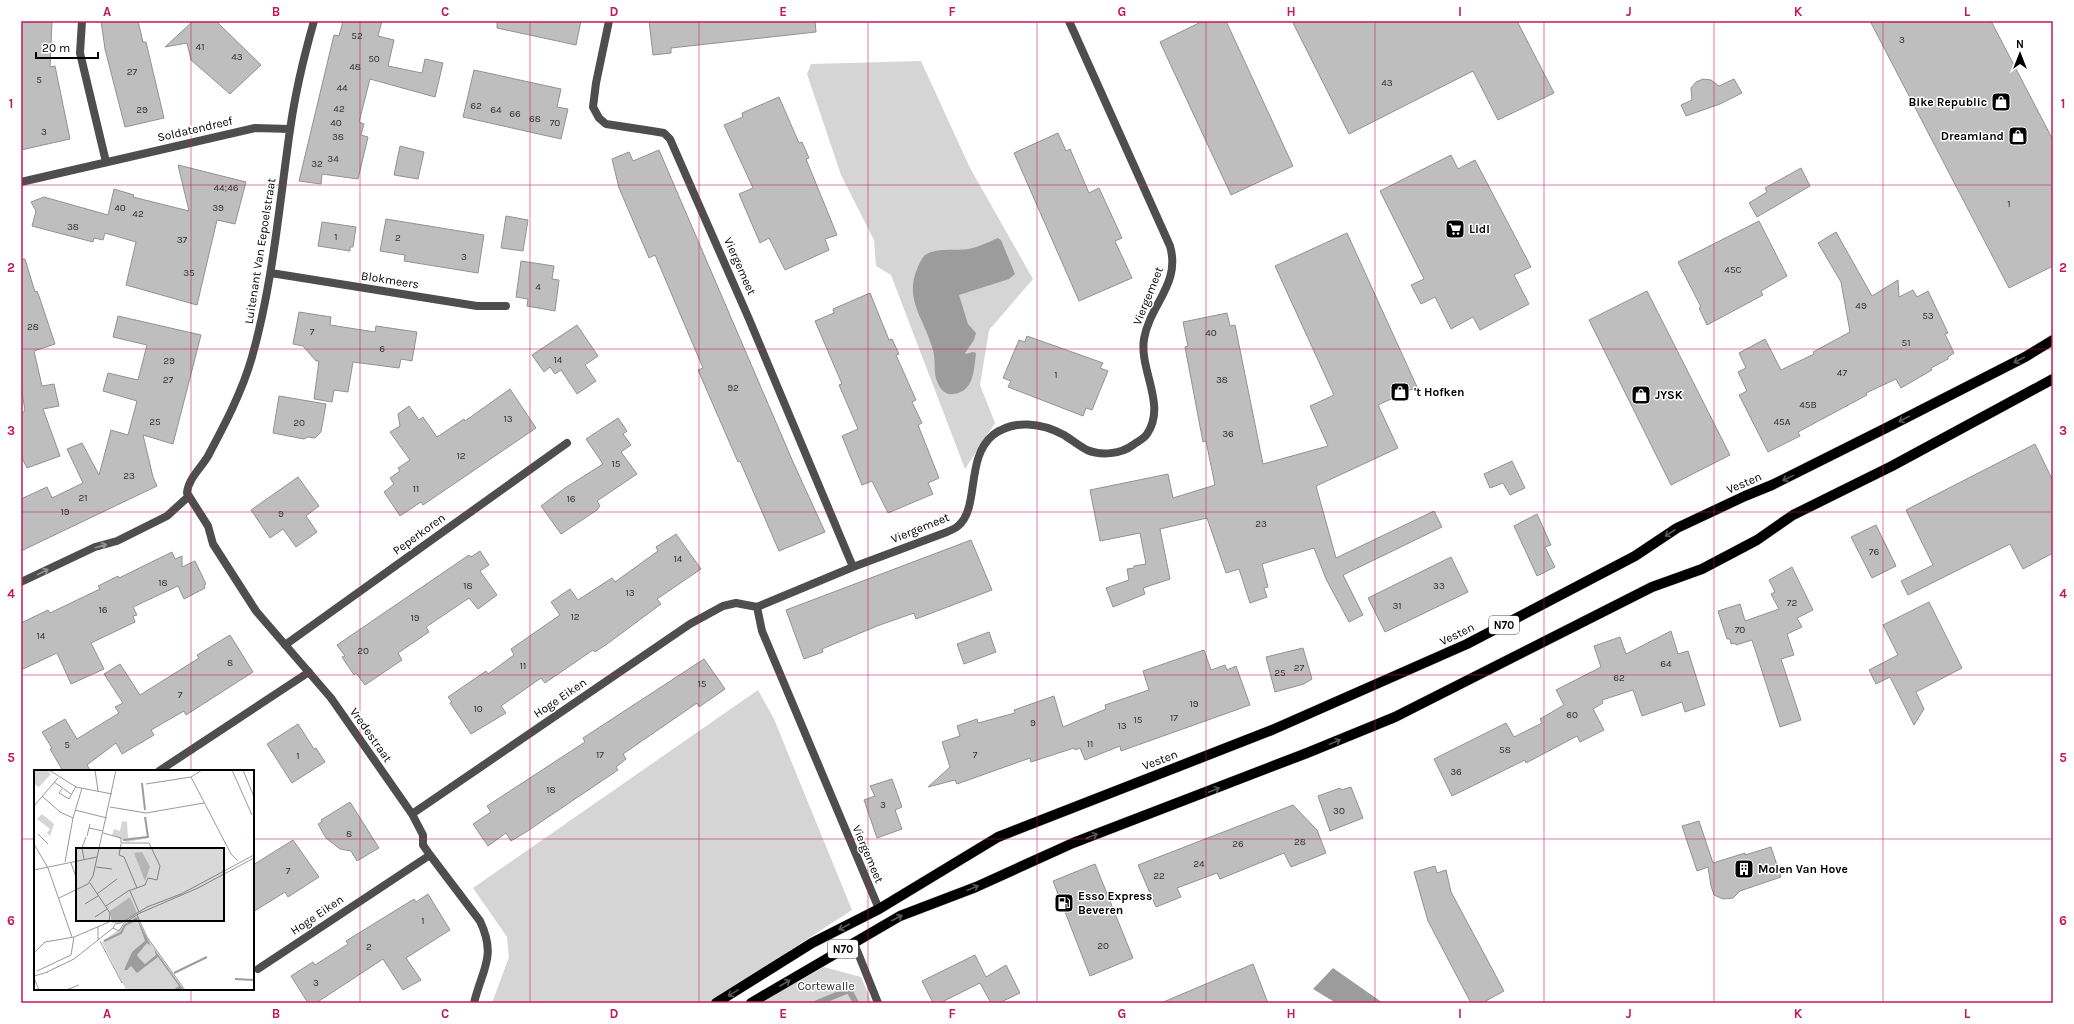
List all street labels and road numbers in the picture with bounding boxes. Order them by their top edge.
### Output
street label: Soldatendreef [156,113,235,144]
street label: Luitenant Van Eepoelstraat [242,177,279,325]
street label: Viergemeet [721,235,759,297]
street label: Viergemeet [1130,264,1166,327]
street label: Blokmeers [360,269,420,291]
street label: Vesten [1724,469,1764,497]
street label: Peperkoren [390,510,448,558]
street label: Viergemeet [889,510,952,546]
road number: N70 [1489,616,1519,634]
street label: Vesten [1437,620,1477,648]
street label: Hoge Eiken [531,675,589,721]
street label: Vredestraat [347,705,395,765]
street label: Vesten [1140,747,1180,773]
street label: Viergemeet [850,823,887,886]
street label: Hoge Eiken [288,892,346,938]
road number: N70 [828,940,858,958]

